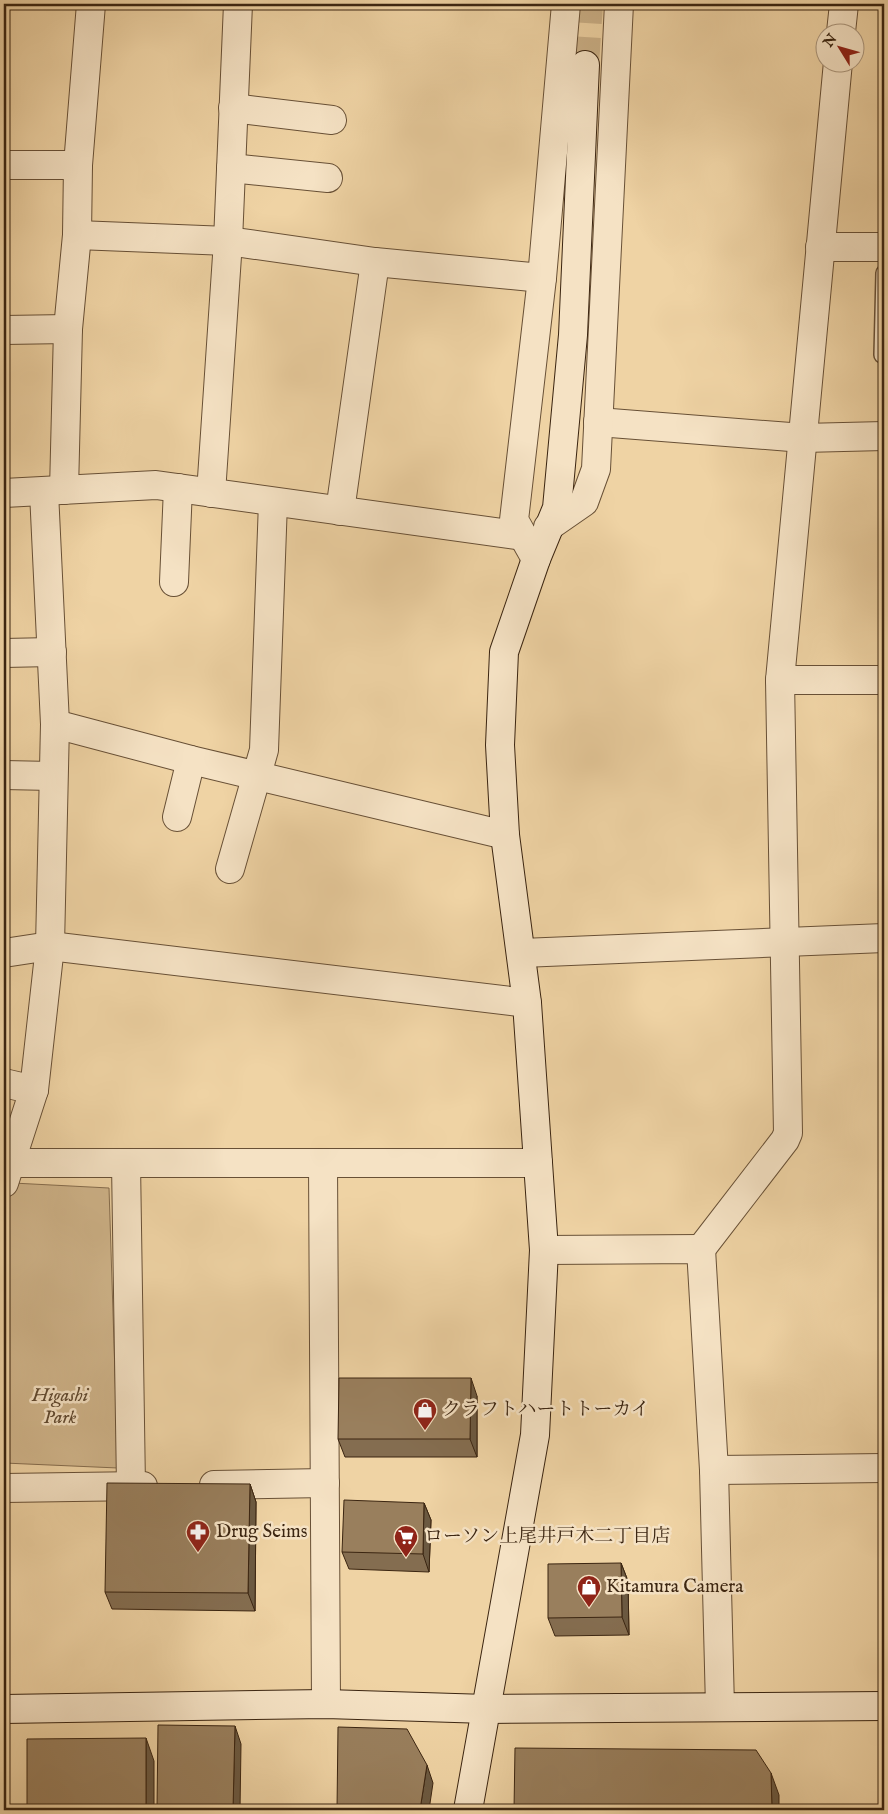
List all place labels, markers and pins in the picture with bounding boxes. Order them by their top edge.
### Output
shop icon: クラフトハートトーカイ [412,1397,438,1431]
place label: クラフトハートトーカイ [442,1398,650,1422]
pharmacy icon: Drug Seims [185,1519,211,1553]
place label: Drug Seims [216,1520,307,1544]
supermarket icon: ローソン上尾井戸木二丁目店 [393,1524,419,1558]
place label: ローソン上尾井戸木二丁目店 [424,1525,670,1549]
shop icon: Kitamura Camera [576,1574,602,1608]
place label: Kitamura Camera [606,1575,744,1599]

